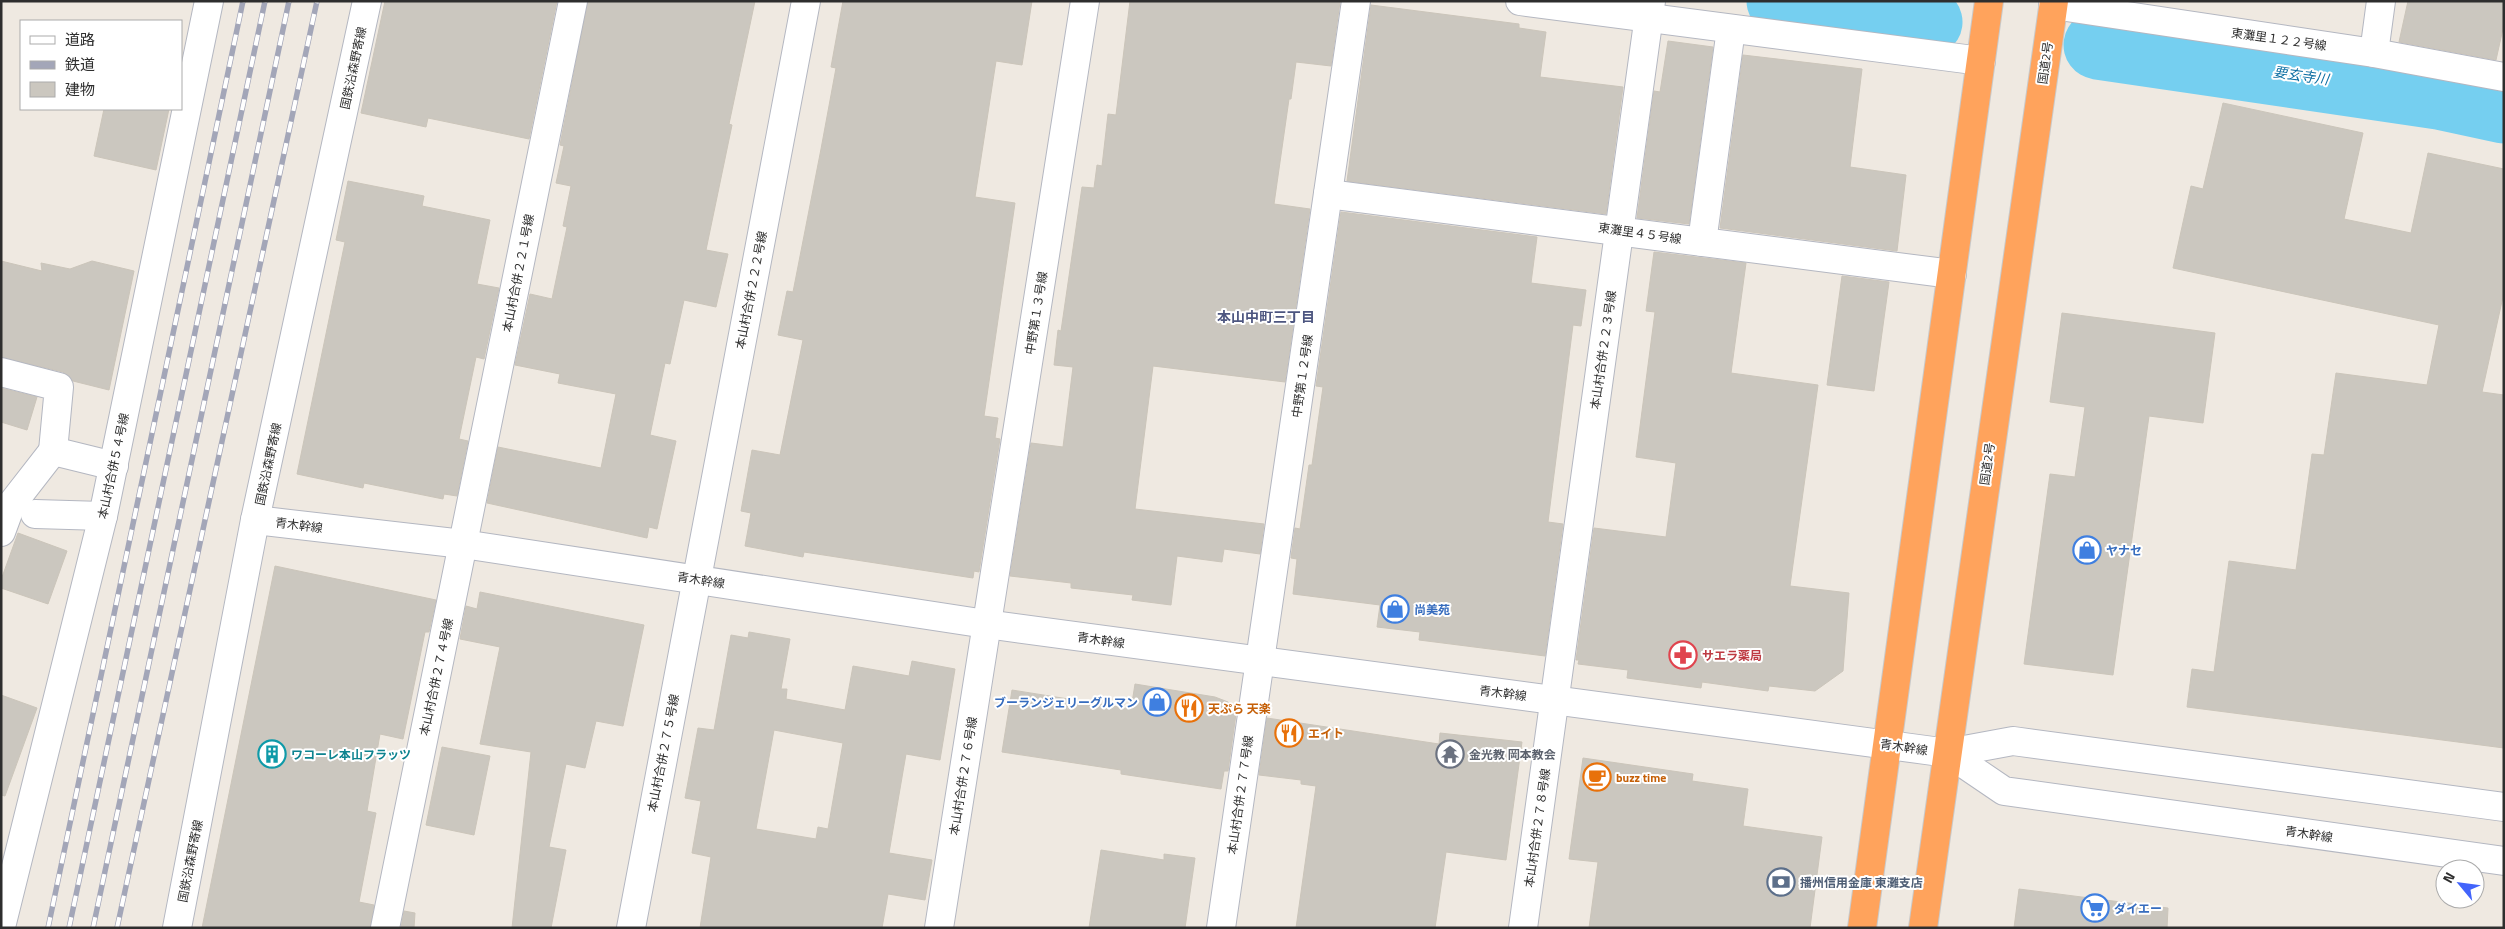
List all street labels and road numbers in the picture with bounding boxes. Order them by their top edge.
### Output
street label: 東灘里１２２号線 [2230,23,2328,55]
street label: 国鉄沿森野寄線 [335,25,371,111]
street label: 国道2号 [2033,41,2057,85]
street label: 本山村合併２２１号線 [497,212,539,334]
street label: 東灘里４５号線 [1597,218,1683,248]
street label: 本山村合併２２２号線 [730,229,772,351]
street label: 中野第１３号線 [1020,270,1052,356]
street label: 本山村合併２２３号線 [1585,289,1621,411]
street label: 中野第１２号線 [1287,333,1317,419]
street label: 本山村合併５４号線 [92,411,134,521]
street label: 国鉄沿森野寄線 [250,421,286,507]
street label: 国道2号 [1975,442,1999,486]
street label: 青木幹線 [274,513,324,537]
street label: 青木幹線 [676,567,726,593]
street label: 本山村合併２７４号線 [414,616,458,738]
street label: 青木幹線 [1076,627,1126,653]
street label: 青木幹線 [1478,681,1528,705]
street label: 本山村合併２７５号線 [642,692,684,814]
street label: 本山村合併２７６号線 [944,715,982,837]
street label: 本山村合併２７７号線 [1222,734,1258,856]
street label: 青木幹線 [1879,734,1929,760]
street label: 本山村合併２７８号線 [1519,767,1555,889]
street label: 国鉄沿森野寄線 [173,818,207,904]
street label: 青木幹線 [2284,821,2334,847]

